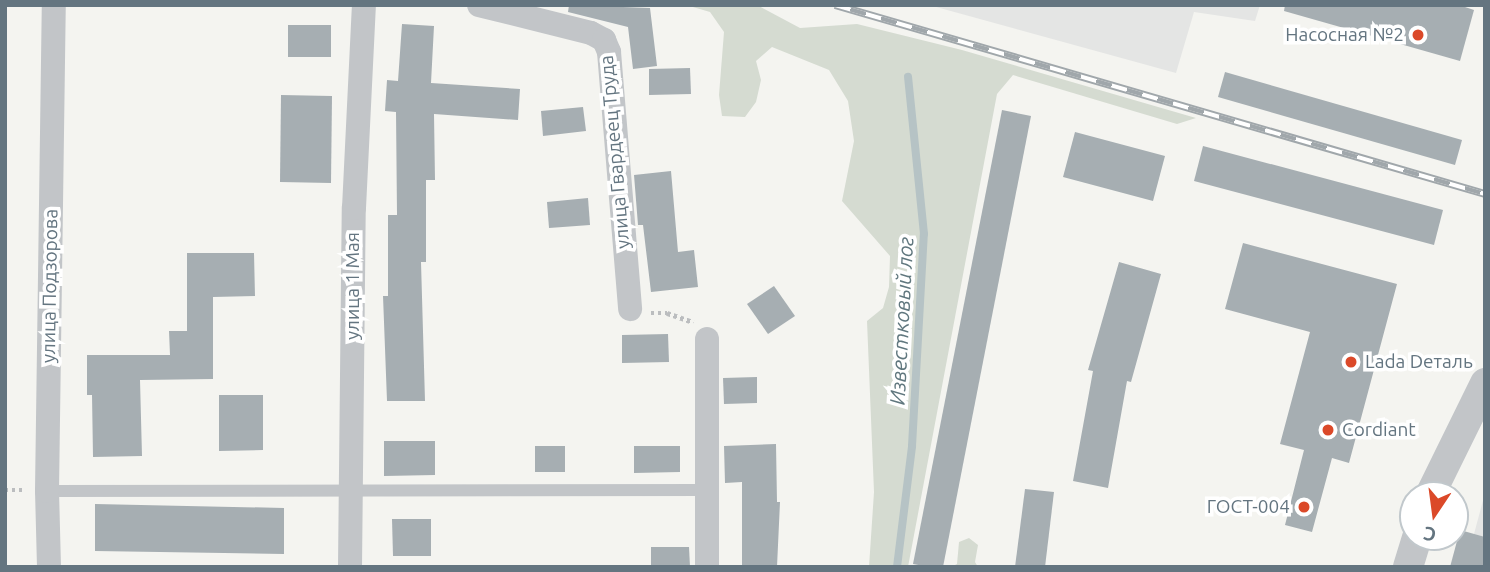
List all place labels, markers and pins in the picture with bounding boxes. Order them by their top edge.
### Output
place label: Насосная №2 [1285,24,1404,46]
marker: Насосная №2 [1410,27,1426,43]
place label: Lada Dеталь [1365,351,1473,373]
marker: Lada Dеталь [1343,354,1359,370]
place label: Cordiant [1342,419,1416,441]
marker: Cordiant [1320,422,1336,438]
place label: ГОСТ-004 [1207,496,1290,518]
marker: ГОСТ-004 [1296,499,1312,515]

